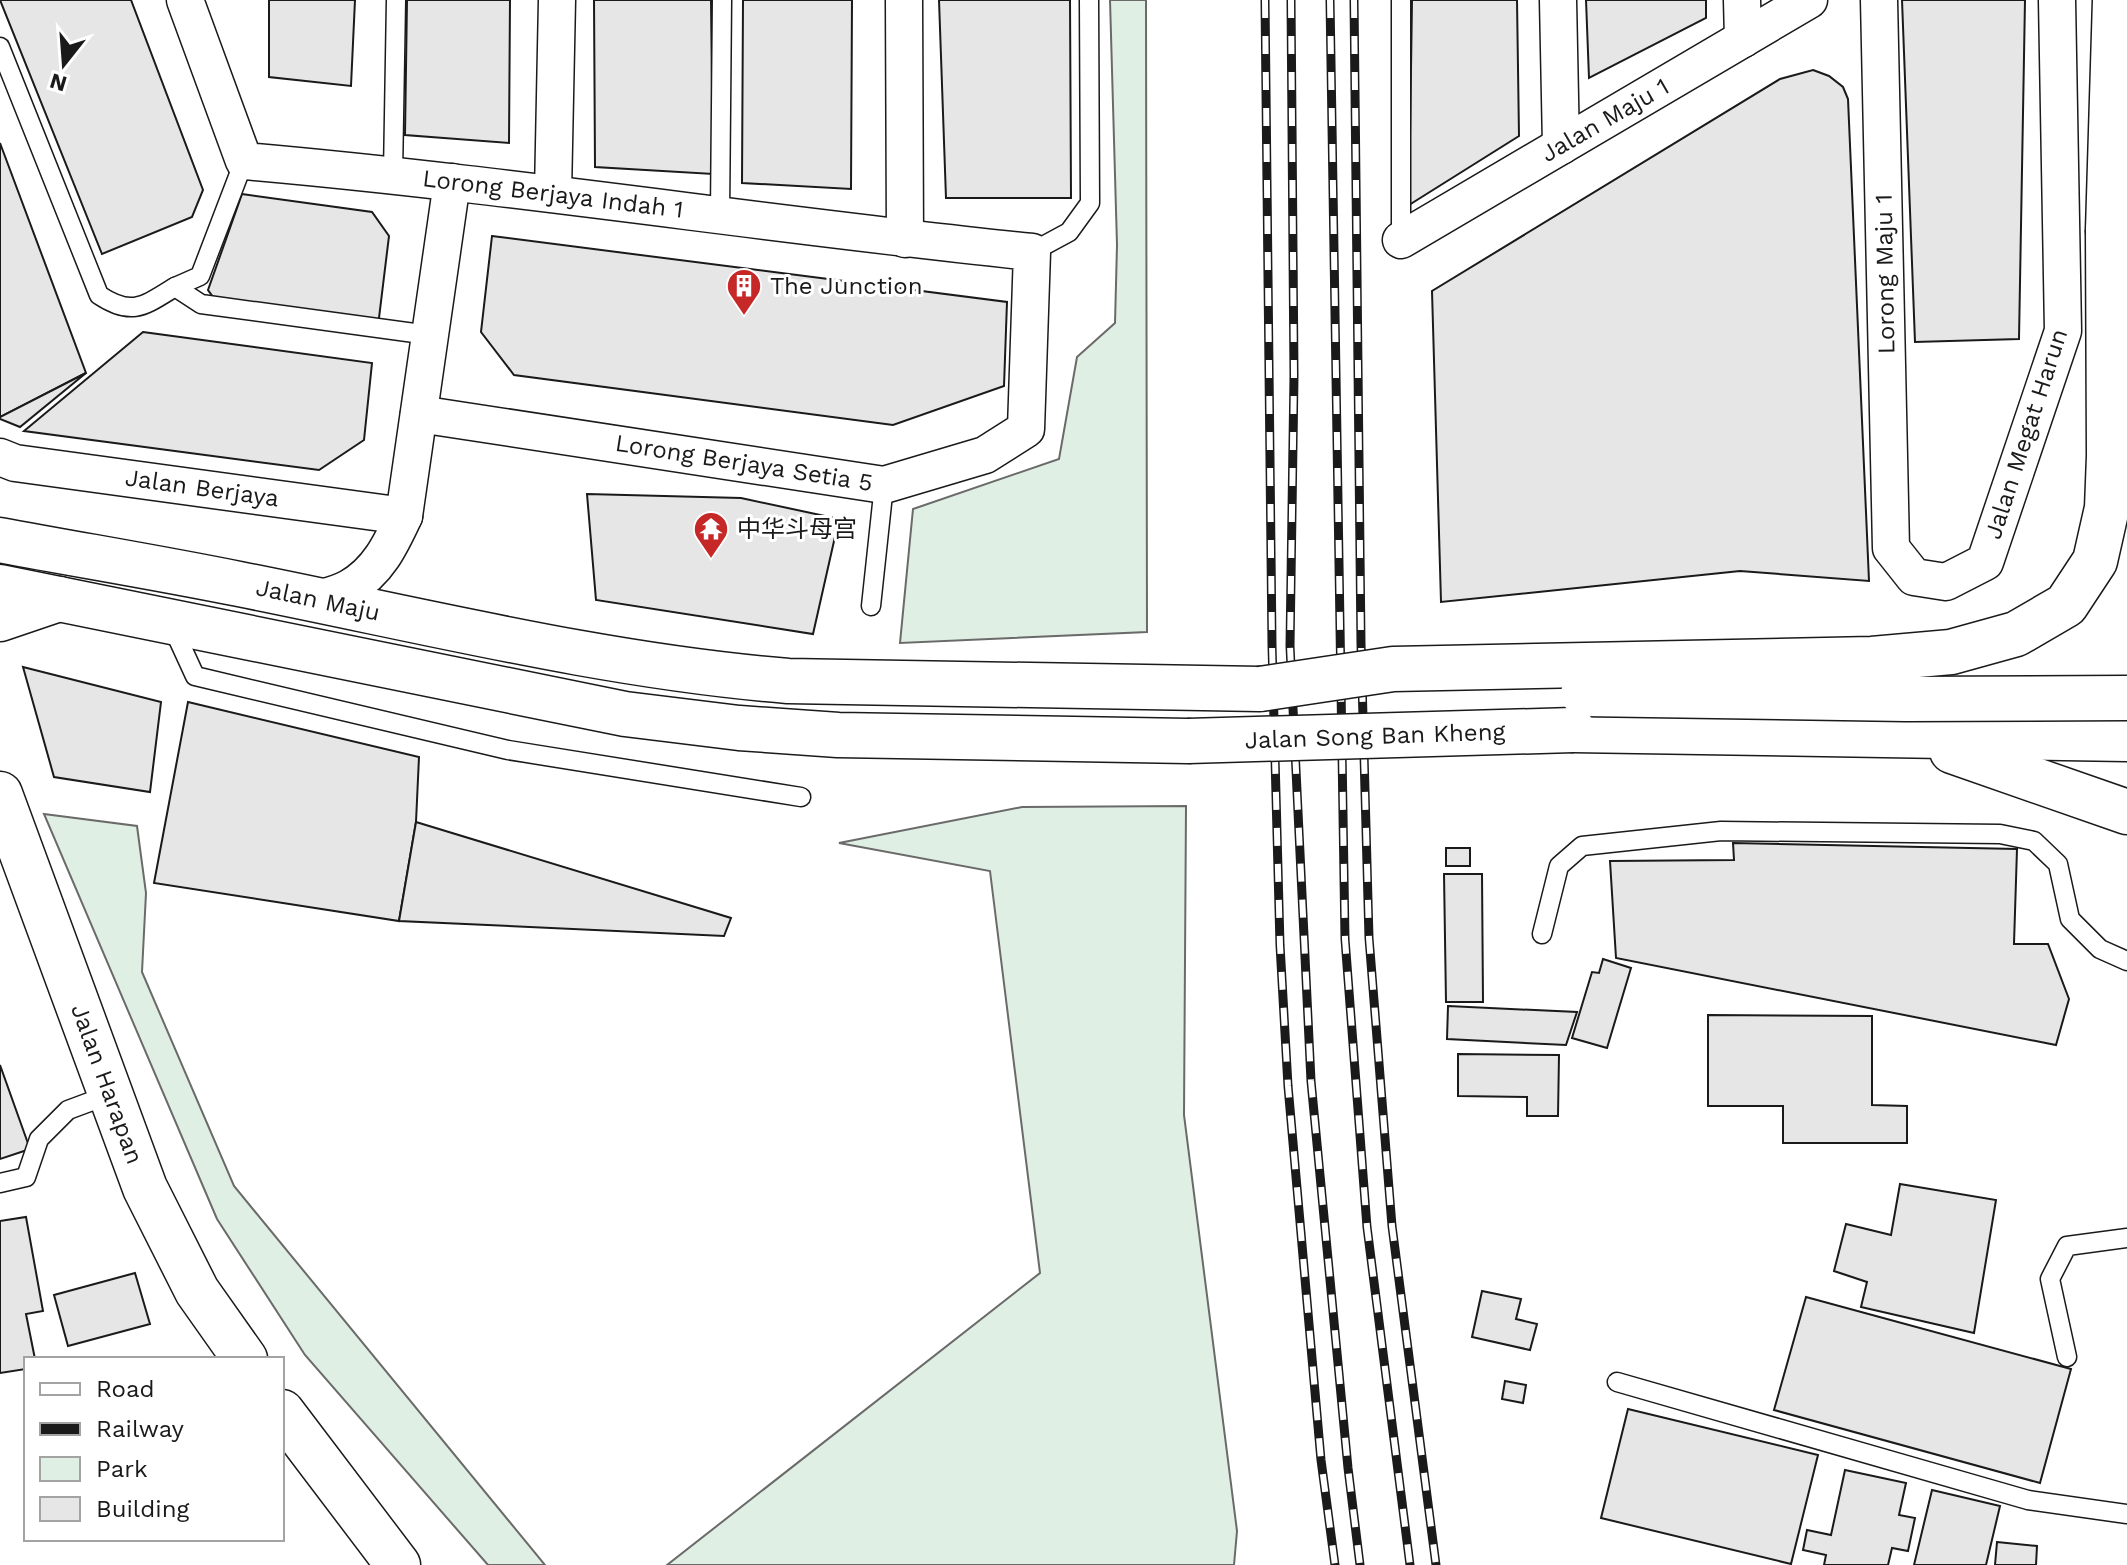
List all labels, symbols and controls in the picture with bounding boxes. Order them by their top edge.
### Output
north arrow [24,24,104,104]
text: N [47,68,70,97]
street label: Jalan Maju 1 [1536,72,1674,168]
street label: Lorong Berjaya Indah 1 [421,164,685,224]
street label: Lorong Maju 1 [1870,194,1900,354]
building icon: The Junction [725,267,763,317]
place label: The Junction [770,272,923,300]
street label: Jalan Megat Harun [1979,325,2073,543]
street label: Lorong Berjaya Setia 5 [613,429,875,497]
street label: Jalan Berjaya [123,463,281,513]
temple icon: 中华斗母宫 [692,510,730,560]
place label: 中华斗母宫 [737,515,857,543]
street label: Jalan Maju [254,573,382,627]
street label: Jalan Song Ban Kheng [1244,717,1506,755]
street label: Jalan Harapan [65,1000,149,1168]
legend [24,1357,284,1541]
text: Road [96,1375,155,1403]
text: Railway [96,1415,185,1443]
text: Park [96,1455,148,1483]
text: Building [96,1495,189,1523]

